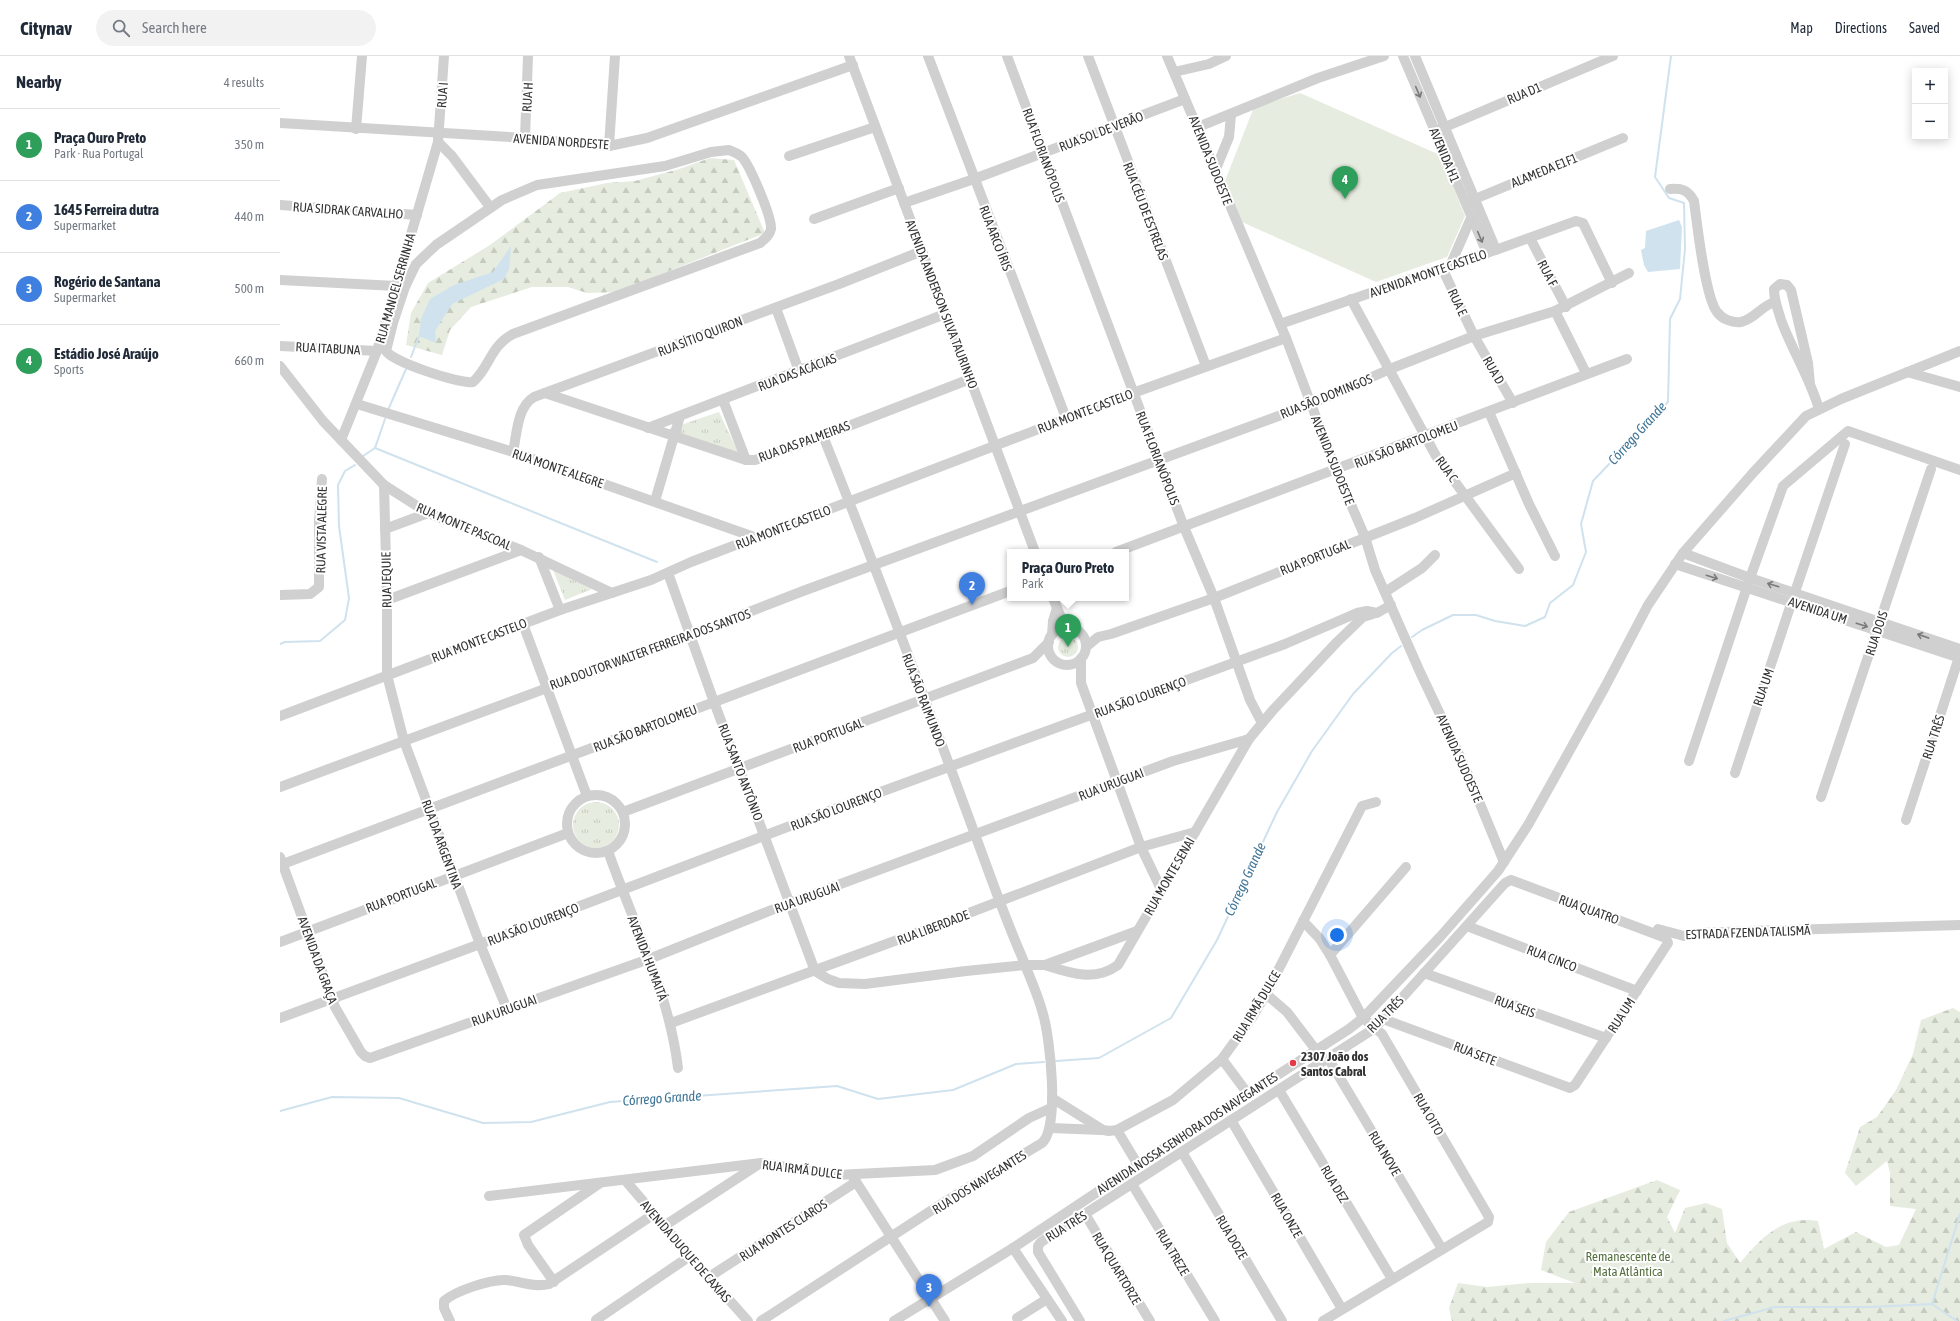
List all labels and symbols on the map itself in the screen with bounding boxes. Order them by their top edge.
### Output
street label: RUA D1 [1505,80,1544,107]
street label: RUA I [434,82,451,108]
street label: RUA H [519,82,536,112]
one-way arrow [1415,86,1422,98]
street label: RUA FLORIANÓPOLIS [1020,106,1068,205]
street label: RUA SOL DE VERÃO [1057,108,1146,154]
street label: AVENIDA SUDOESTE [1186,113,1235,207]
street label: AVENIDA H1 [1426,126,1463,185]
street label: AVENIDA NORDESTE [513,131,610,152]
street label: ALAMEDA E1F1 [1509,150,1580,191]
street label: RUA CÉU DE ESTRELAS [1120,160,1171,263]
pin: 4 [1332,166,1358,199]
street label: RUA SIDRAK CARVALHO [292,199,404,222]
street label: RUA ARCO ÍRIS [976,203,1015,273]
street label: AVENIDA ANDERSON SILVA TAURINHO [902,218,981,391]
street label: RUA MANOEL SERRINHA [373,231,419,345]
one-way arrow [1477,231,1484,243]
street label: AVENIDA MONTE CASTELO [1368,246,1489,301]
street label: RUA F [1534,258,1561,290]
street label: RUA E [1445,286,1470,318]
street label: RUA SÍTIO QUIRON [656,313,745,360]
street label: RUA ITABUNA [295,339,361,358]
street label: RUA DAS ACÁCIAS [756,350,839,394]
street label: RUA D [1480,354,1507,387]
street label: RUA SÃO DOMINGOS [1278,371,1375,422]
street label: RUA MONTE CASTELO [1036,386,1135,436]
water label: Córrego Grande [1605,398,1669,468]
street label: RUA FLORIANÓPOLIS [1133,409,1182,508]
street label: AVENIDA SUDOESTE [1308,413,1357,507]
street label: RUA DAS PALMEIRAS [756,418,853,465]
street label: RUA SÃO BARTOLOMEU [1352,418,1460,471]
street label: RUA MONTE ALEGRE [510,446,606,491]
street label: RUA C [1432,453,1461,485]
street label: RUA VISTA ALEGRE [313,486,330,573]
street label: RUA MONTE PASCOAL [414,500,513,553]
street label: RUA MONTE CASTELO [734,502,833,552]
street label: RUA PORTUGAL [1278,537,1353,578]
street label: RUA JEQUIE [379,551,394,608]
pin: 2 [959,572,985,605]
one-way arrow [1705,574,1718,581]
one-way arrow [1767,581,1780,588]
street label: AVENIDA UM [1787,594,1849,627]
street label: RUA DOUTOR WALTER FERREIRA DOS SANTOS [548,606,753,693]
street label: RUA DOIS [1862,608,1891,657]
pin: 1 [1055,614,1081,647]
street label: RUA MONTE CASTELO [430,615,529,665]
one-way arrow [1856,621,1868,629]
one-way arrow [1917,632,1929,640]
street label: RUA SÃO RAIMUNDO [899,651,948,749]
street label: RUA UM [1750,666,1777,708]
street label: RUA SÃO LOURENÇO [1092,674,1188,721]
street label: RUA SÃO BARTOLOMEU [591,702,699,755]
street label: AVENIDA SUDOESTE [1433,712,1486,805]
street label: RUA TRÊS [1919,713,1948,761]
street label: RUA PORTUGAL [791,715,866,756]
street label: RUA SANTO ANTÔNIO [715,722,766,823]
street label: RUA URUGUAI [1077,765,1146,804]
street label: RUA SÃO LOURENÇO [788,785,884,834]
street label: RUA DA ARGENTINA [418,798,465,891]
street label: RUA MONTE SENAI [1141,835,1198,918]
water label: Córrego Grande [1221,840,1269,918]
street label: RUA PORTUGAL [364,875,439,916]
street label: RUA URUGUAI [772,879,842,916]
street label: RUA QUATRO [1557,892,1621,927]
street label: RUA SÃO LOURENÇO [485,900,581,949]
street label: RUA LIBERDADE [895,907,971,948]
street label: AVENIDA DA GRAÇA [295,914,340,1006]
street label: AVENIDA HUMAITÁ [624,914,671,1003]
street label: ESTRADA FZENDA TALISMÃ [1685,923,1811,942]
your location [1327,925,1347,945]
street label: RUA CINCO [1525,942,1579,975]
street label: RUA IRMÃ DULCE [1229,968,1284,1044]
street label: RUA URUGUAI [469,992,539,1029]
street label: RUA SEIS [1492,992,1538,1021]
street label: RUA TRÊS [1364,993,1407,1036]
street label: RUA UM [1605,995,1638,1036]
street label: RUA SETE [1451,1038,1499,1069]
place label: 2307 João dos Santos Cabral [1301,1049,1369,1079]
marker: 2307 João dos Santos Cabral [1288,1058,1298,1068]
street label: AVENIDA NOSSA SENHORA DOS NAVEGANTES [1094,1069,1281,1198]
water label: Córrego Grande [622,1087,702,1109]
street label: RUA OITO [1411,1090,1447,1138]
street label: RUA NOVE [1365,1128,1404,1179]
street label: RUA DOS NAVEGANTES [930,1147,1029,1217]
street label: RUA IRMÃ DULCE [761,1157,843,1182]
street label: RUA DEZ [1318,1163,1352,1206]
street label: RUA ONZE [1268,1190,1306,1241]
street label: RUA MONTES CLAROS [737,1196,830,1264]
street label: AVENIDA DUQUE DE CAXIAS [637,1197,734,1306]
street label: RUA TRÊS [1043,1208,1090,1245]
street label: RUA DOZE [1213,1213,1251,1262]
street label: RUA TREZE [1153,1226,1192,1279]
street label: RUA QUARTORZE [1089,1230,1144,1307]
park label: Remanescente de Mata Atlântica [1586,1249,1671,1279]
pin: 3 [916,1274,942,1307]

